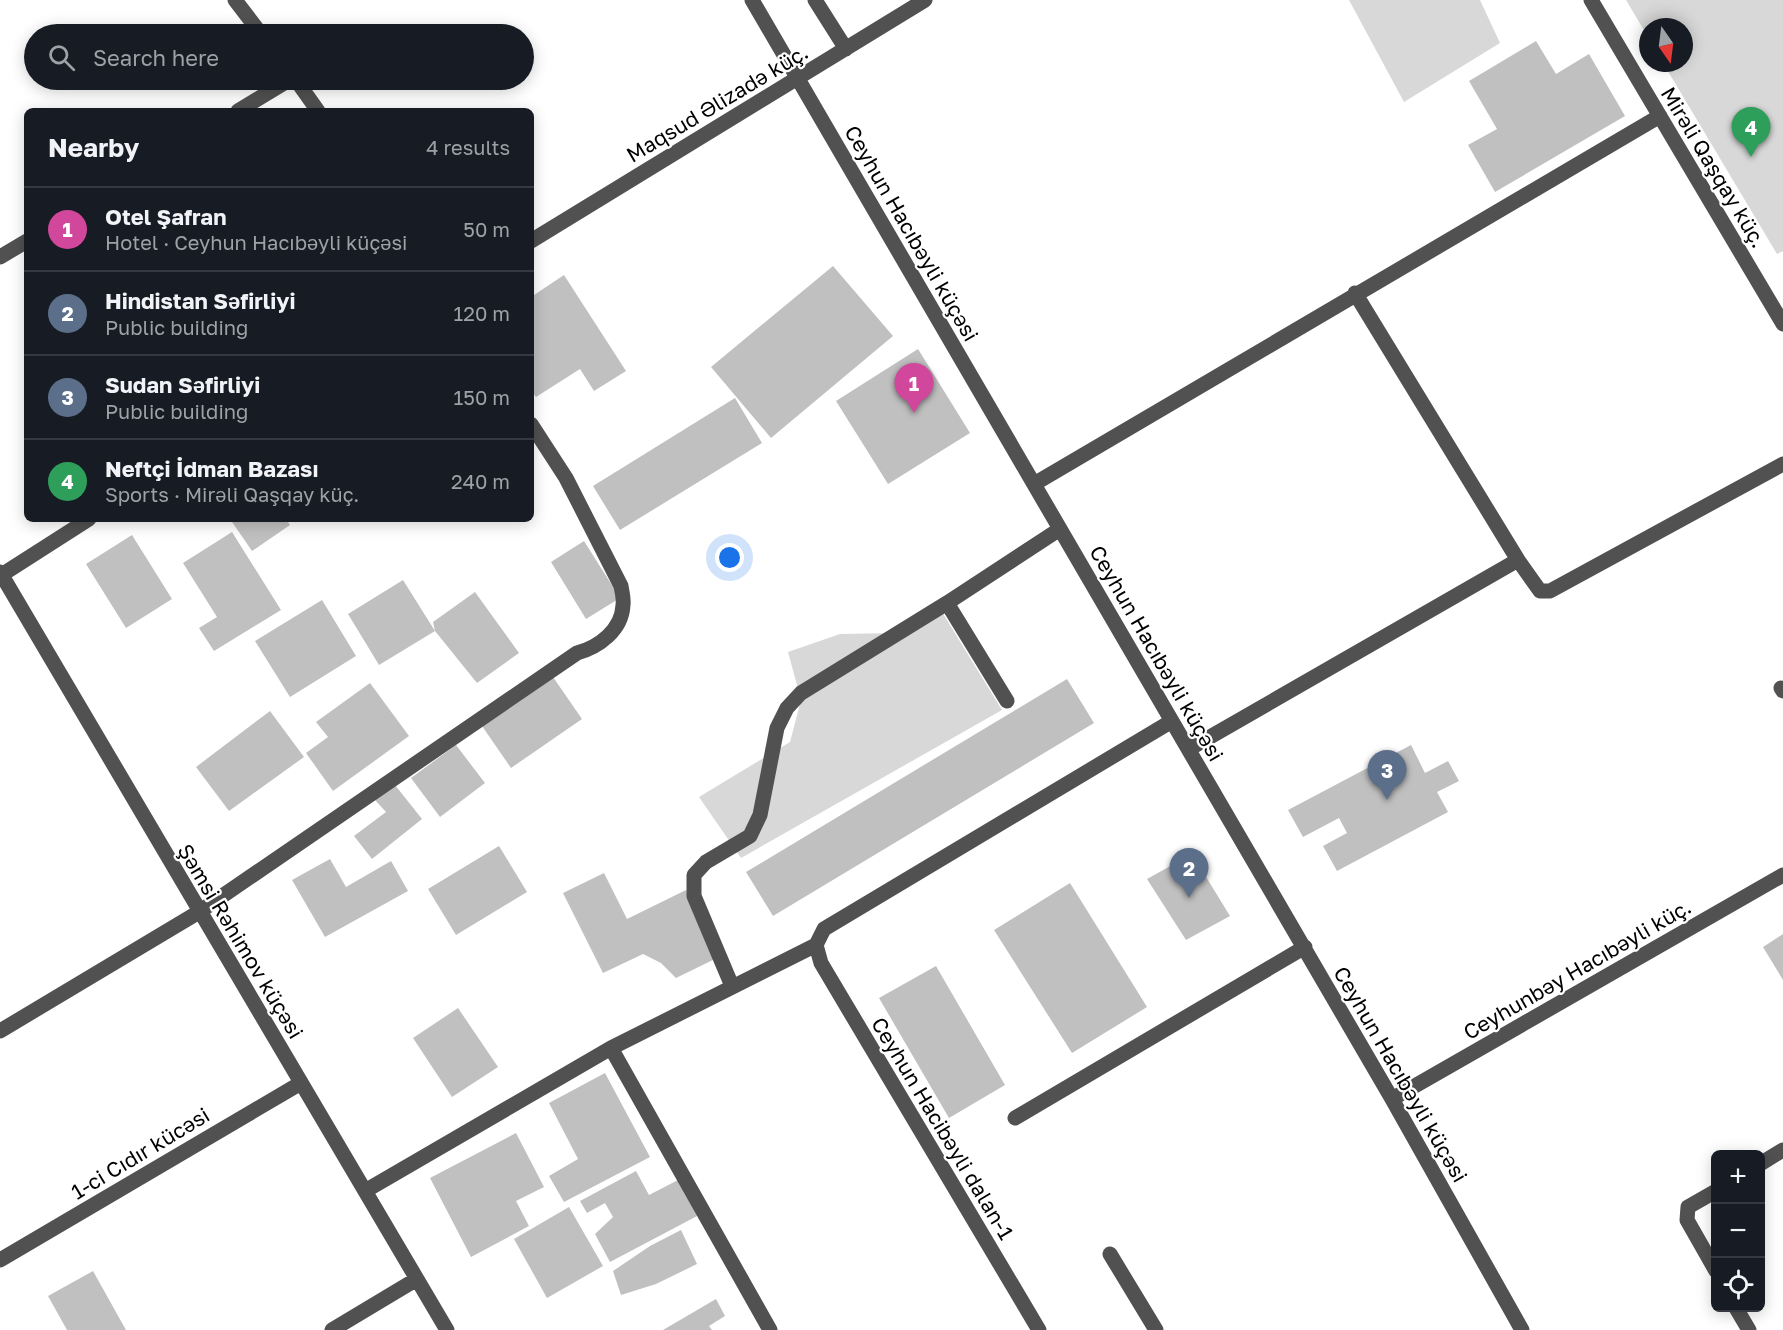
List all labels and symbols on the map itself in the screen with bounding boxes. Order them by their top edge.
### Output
north arrow [1639,18,1693,72]
street label: Maqsud Əlizadə küç. [621,38,813,168]
street label: Mirəli Qaşqay küç. [1656,82,1772,252]
pin: 4 [1732,108,1770,157]
street label: Ceyhun Hacıbəyli küçəsi [840,120,984,346]
pin: 1 [894,364,934,413]
street label: Ceyhun Hacıbəyli küçəsi [1085,540,1229,766]
your location [715,543,744,572]
pin: 3 [1368,750,1406,800]
street label: Şəmsi Rəhimov küçəsi [173,839,309,1043]
pin: 2 [1170,848,1208,898]
street label: Ceyhunbəy Hacıbəyli küç. [1458,893,1696,1045]
street label: Ceyhun Hacıbəyli küçəsi [1329,961,1473,1187]
street label: Ceyhun Hacibəyli dalan-1 [866,1012,1020,1244]
street label: 1-ci Cıdır kücəsi [66,1101,214,1205]

